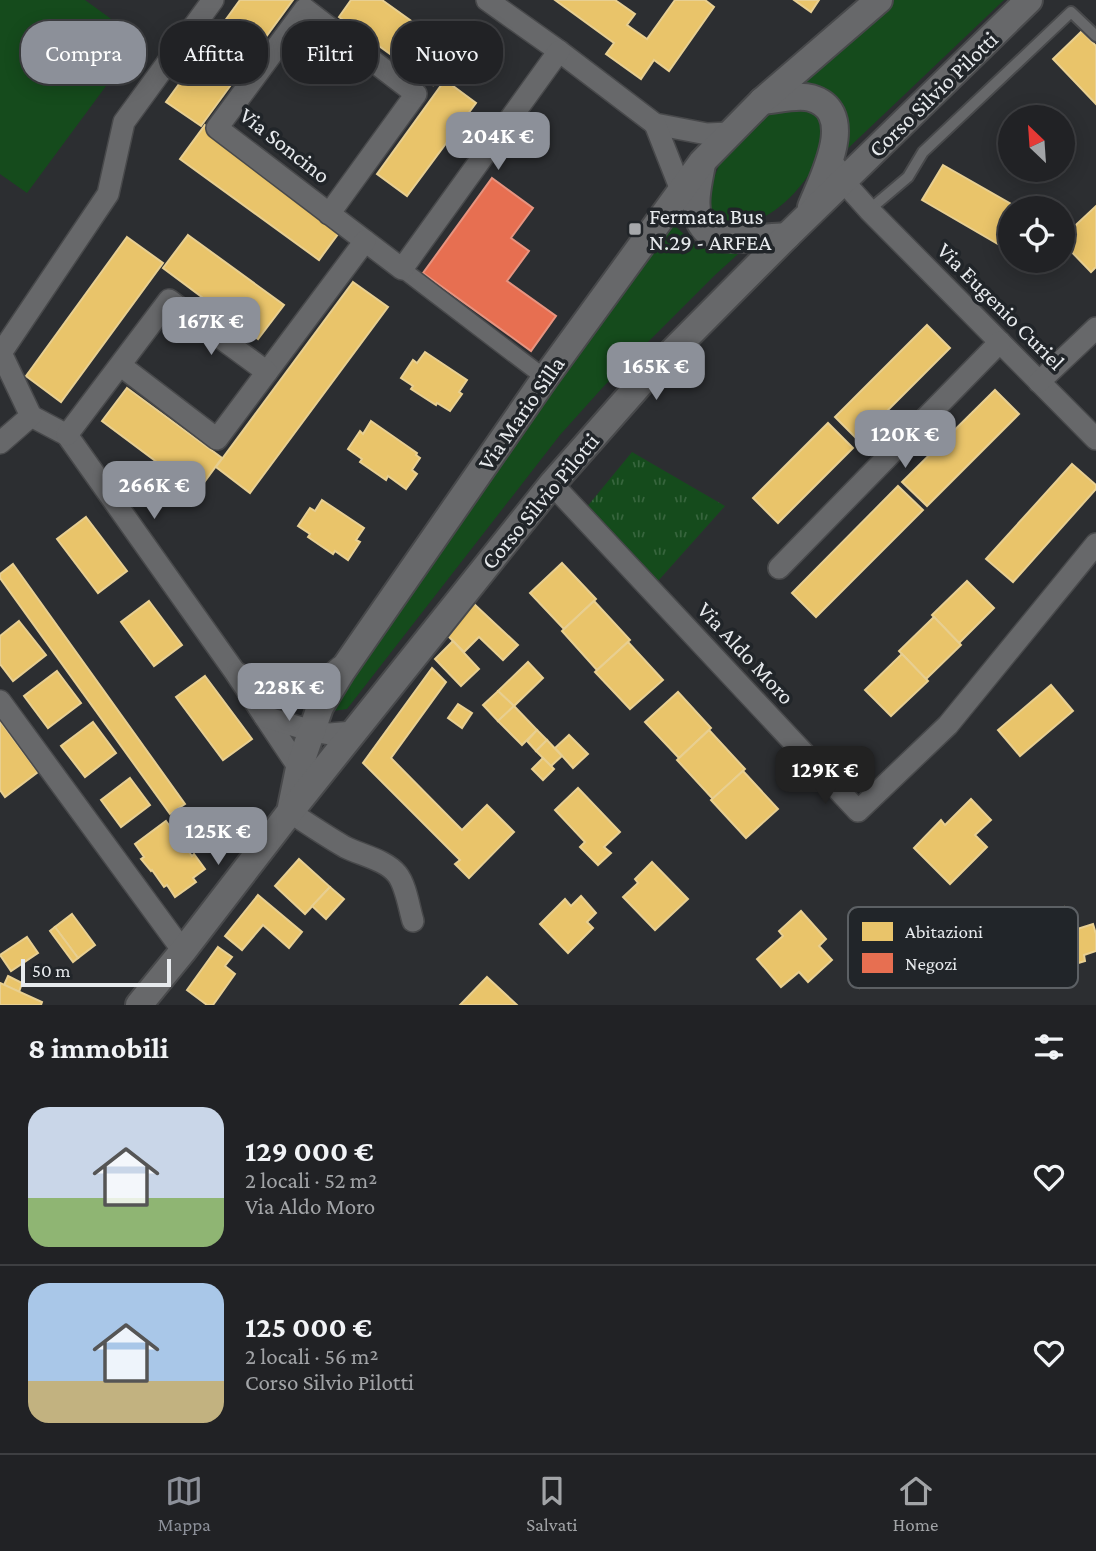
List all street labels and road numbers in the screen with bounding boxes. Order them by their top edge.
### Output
street label: Corso Silvio Pilotti [863,26,1003,162]
street label: Via Soncino [235,102,335,188]
street label: Via Eugenio Curiel [932,237,1070,375]
street label: Via Mario Silla [472,351,570,475]
street label: Corso Silvio Pilotti [476,428,604,574]
street label: Via Aldo Moro [692,596,800,710]

